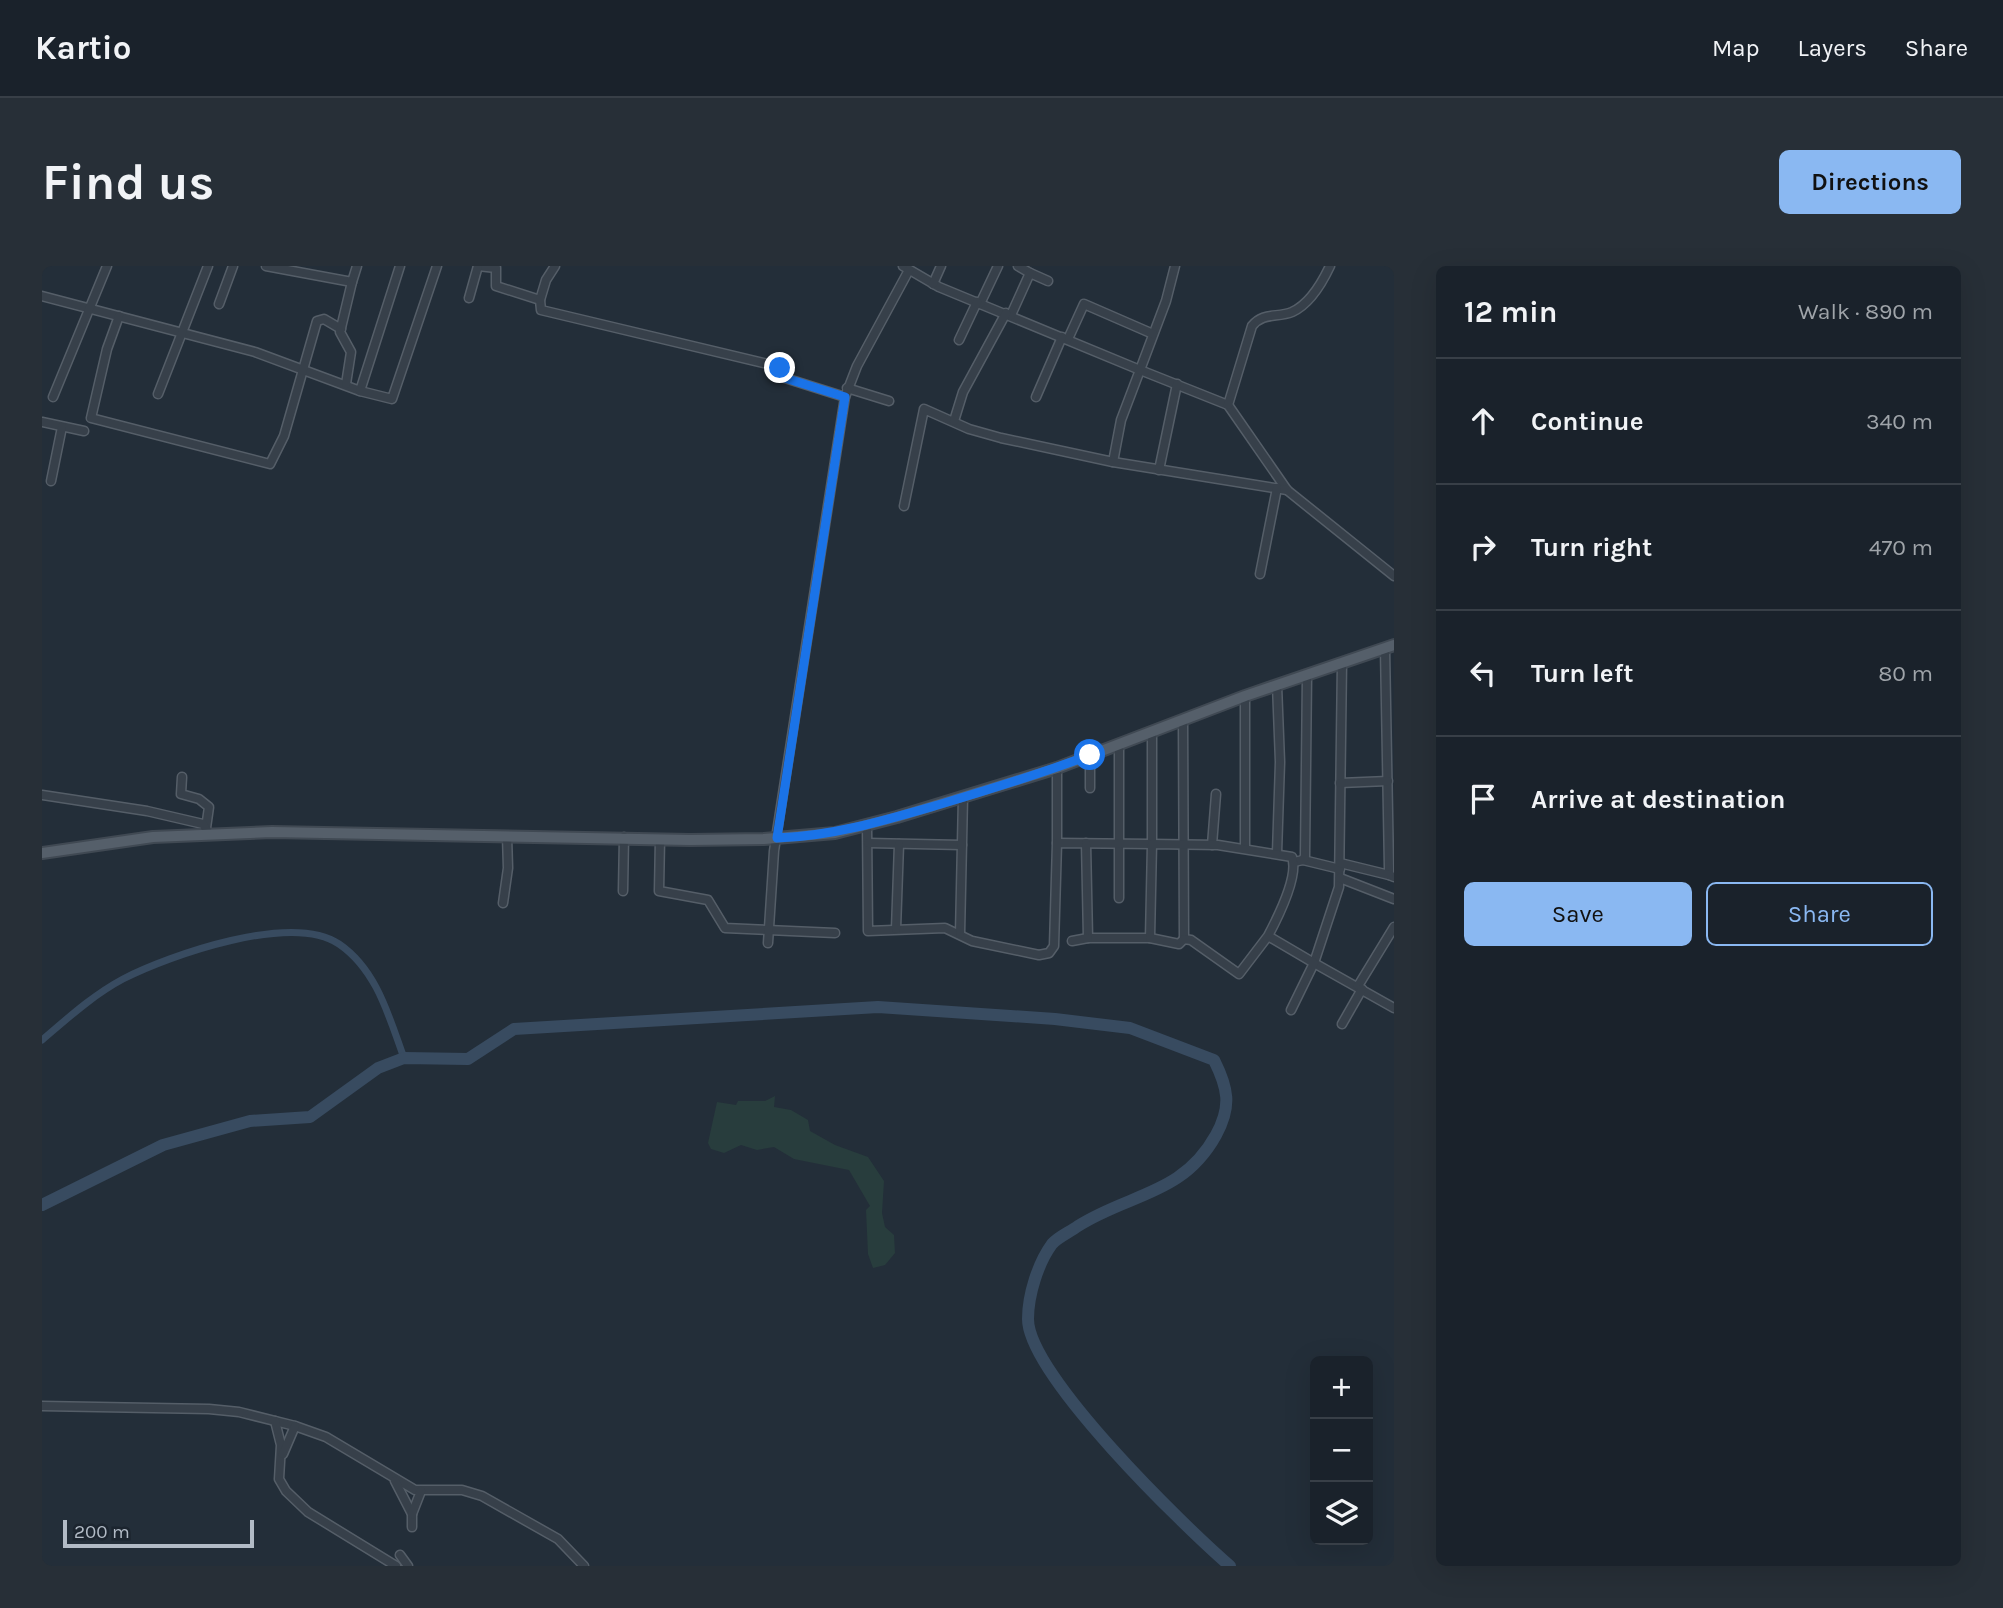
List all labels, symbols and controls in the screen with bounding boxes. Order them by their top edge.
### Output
text: Kartio [35,29,131,67]
text: Map [1712,34,1760,62]
text: Layers [1798,34,1867,62]
text: Share [1905,34,1968,62]
button: Directions [1779,150,1961,214]
text: Find us [42,154,214,211]
text: 12 min [1464,294,1557,330]
text: Walk · 890 m [1798,298,1933,325]
route end [764,352,795,383]
icon: ahead [1464,402,1502,440]
text: Continue [1531,406,1643,437]
text: 340 m [1866,408,1933,435]
icon: right [1464,528,1502,566]
text: Turn right [1531,532,1652,563]
text: 470 m [1869,534,1933,561]
icon: left [1464,654,1502,692]
text: Turn left [1531,658,1633,689]
text: 80 m [1878,660,1933,687]
route start [1074,739,1105,770]
icon: arrive [1464,780,1502,818]
text: Arrive at destination [1531,784,1785,815]
button: Save [1464,882,1692,946]
button: Share [1706,882,1933,946]
map controls [1310,1356,1373,1545]
button: + [1310,1356,1373,1419]
button: − [1310,1419,1373,1482]
button: layers [1310,1482,1373,1545]
scale bar [63,1517,254,1549]
text: 200 m [74,1521,130,1543]

